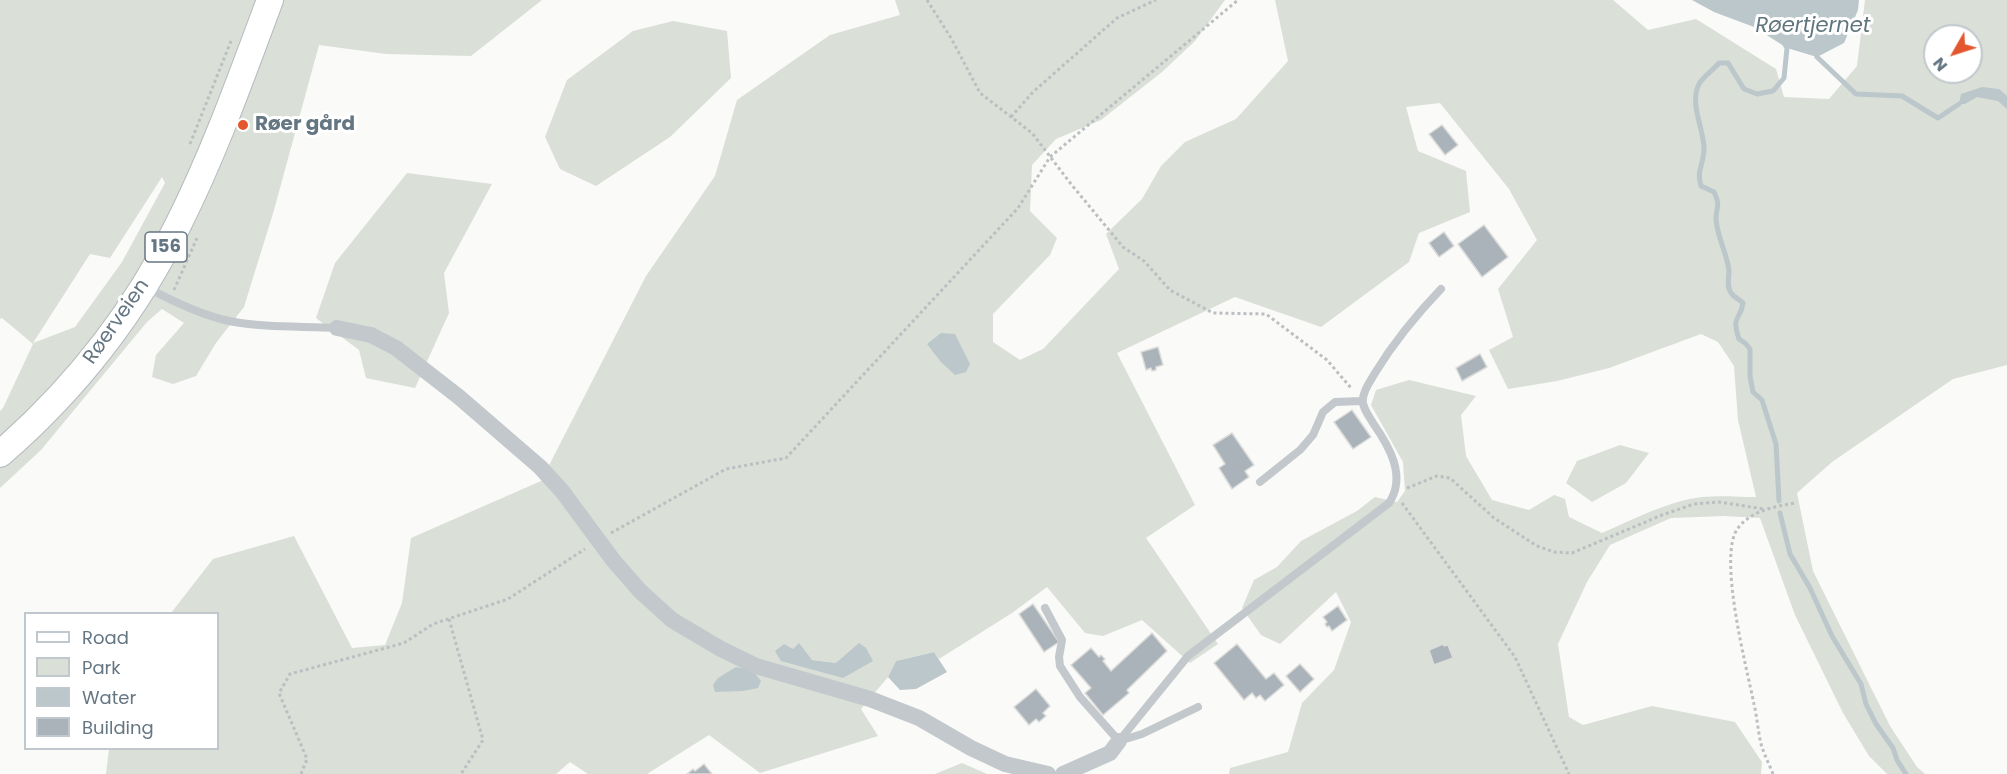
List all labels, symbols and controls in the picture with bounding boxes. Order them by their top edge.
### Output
water label: Røertjernet [1756,14,1870,40]
north arrow [1923,24,1983,84]
text: N [1927,52,1953,76]
place label: Røer gård [255,113,355,137]
marker: Røer gård [236,118,250,132]
road number: 156 [145,232,187,262]
street label: Røerveien [79,275,155,369]
legend [24,612,219,750]
text: Road [82,625,129,650]
text: Park [82,655,121,680]
text: Water [82,685,136,710]
text: Building [82,715,154,740]

